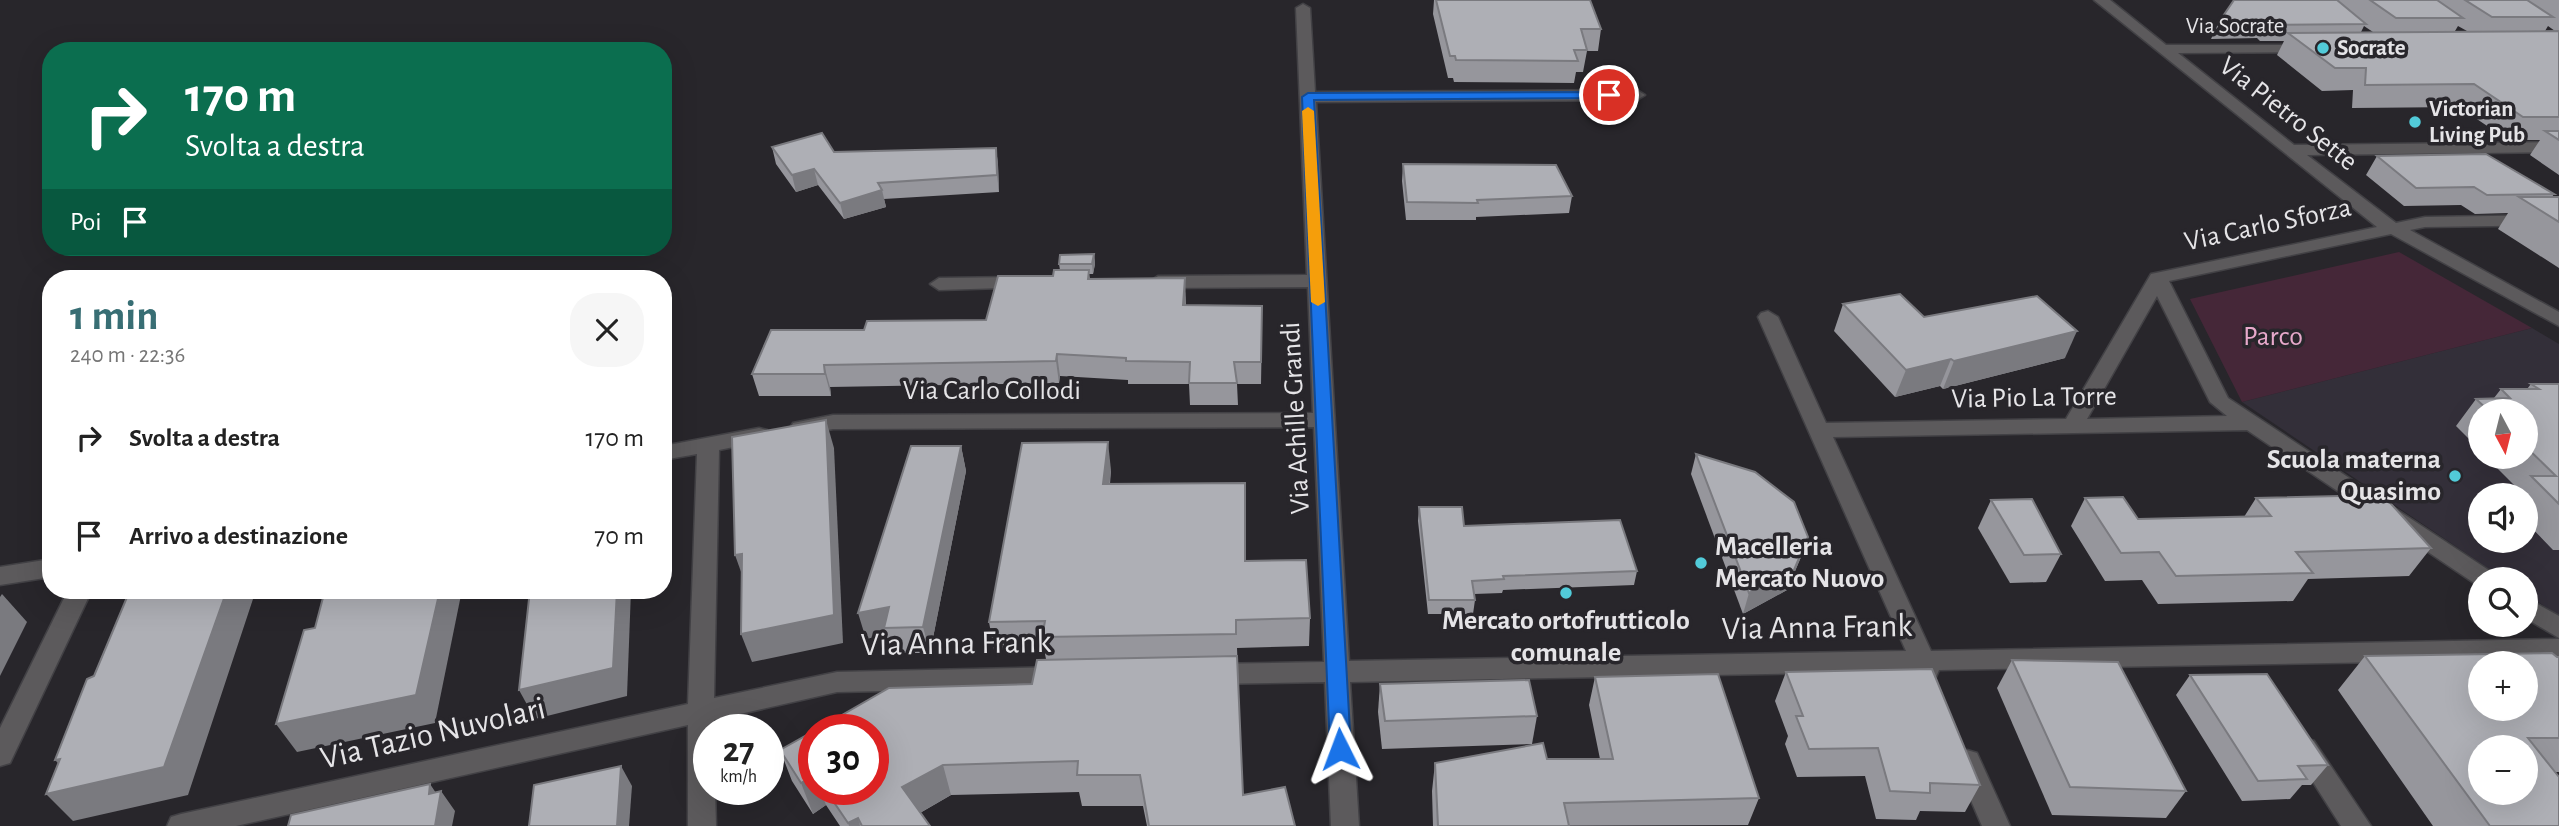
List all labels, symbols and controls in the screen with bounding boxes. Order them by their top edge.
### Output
street label: Via Socrate [2186,15,2284,38]
place label: Socrate [2337,37,2406,60]
marker: Socrate [2315,40,2331,56]
street label: Via Pietro Sette [2214,52,2362,176]
pin [1579,65,1639,125]
icon: right [70,70,161,161]
text: 170 m [185,72,296,121]
icon: arrive [1590,76,1628,114]
place label: Victorian Living Pub [2429,98,2525,147]
marker: Victorian Living Pub [2407,114,2423,130]
text: Svolta a destra [185,130,365,162]
street label: Via Carlo Sforza [2182,194,2354,256]
icon: arrive [116,203,154,241]
text: Poi [70,209,102,235]
button: close [570,293,644,367]
text: 1 min [70,295,159,337]
street label: Via Achille Grandi [1277,321,1315,515]
park label: Parco [2243,323,2303,351]
text: 240 m · 22:36 [70,344,185,367]
street label: Via Carlo Collodi [903,377,1081,405]
street label: Via Pio La Torre [1951,383,2117,413]
north arrow [2468,399,2538,469]
map controls [2468,399,2538,805]
icon: right [70,419,108,457]
text: Svolta a destra [129,425,280,451]
text: 170 m [585,425,644,451]
place label: Scuola materna Quasimo [2267,446,2441,506]
marker: Scuola materna Quasimo [2447,468,2463,484]
button: sound [2468,483,2538,553]
icon: arrive [70,517,108,555]
text: Arrivo a destinazione [129,523,348,549]
text: 70 m [594,523,644,549]
place label: Macelleria Mercato Nuovo [1715,533,1884,593]
marker: Macelleria Mercato Nuovo [1693,555,1709,571]
button: search [2468,567,2538,637]
marker: Mercato ortofrutticolo comunale [1558,585,1574,601]
place label: Mercato ortofrutticolo comunale [1442,607,1690,667]
street label: Via Anna Frank [1721,610,1913,646]
street label: Via Anna Frank [860,626,1052,662]
button: + [2468,651,2538,721]
street label: Via Tazio Nuvolari [317,692,549,776]
position arrow [1303,712,1377,786]
speed limit sign: 30 [798,714,889,805]
text: 27 [723,733,754,768]
button: − [2468,735,2538,805]
text: km/h [720,768,757,786]

